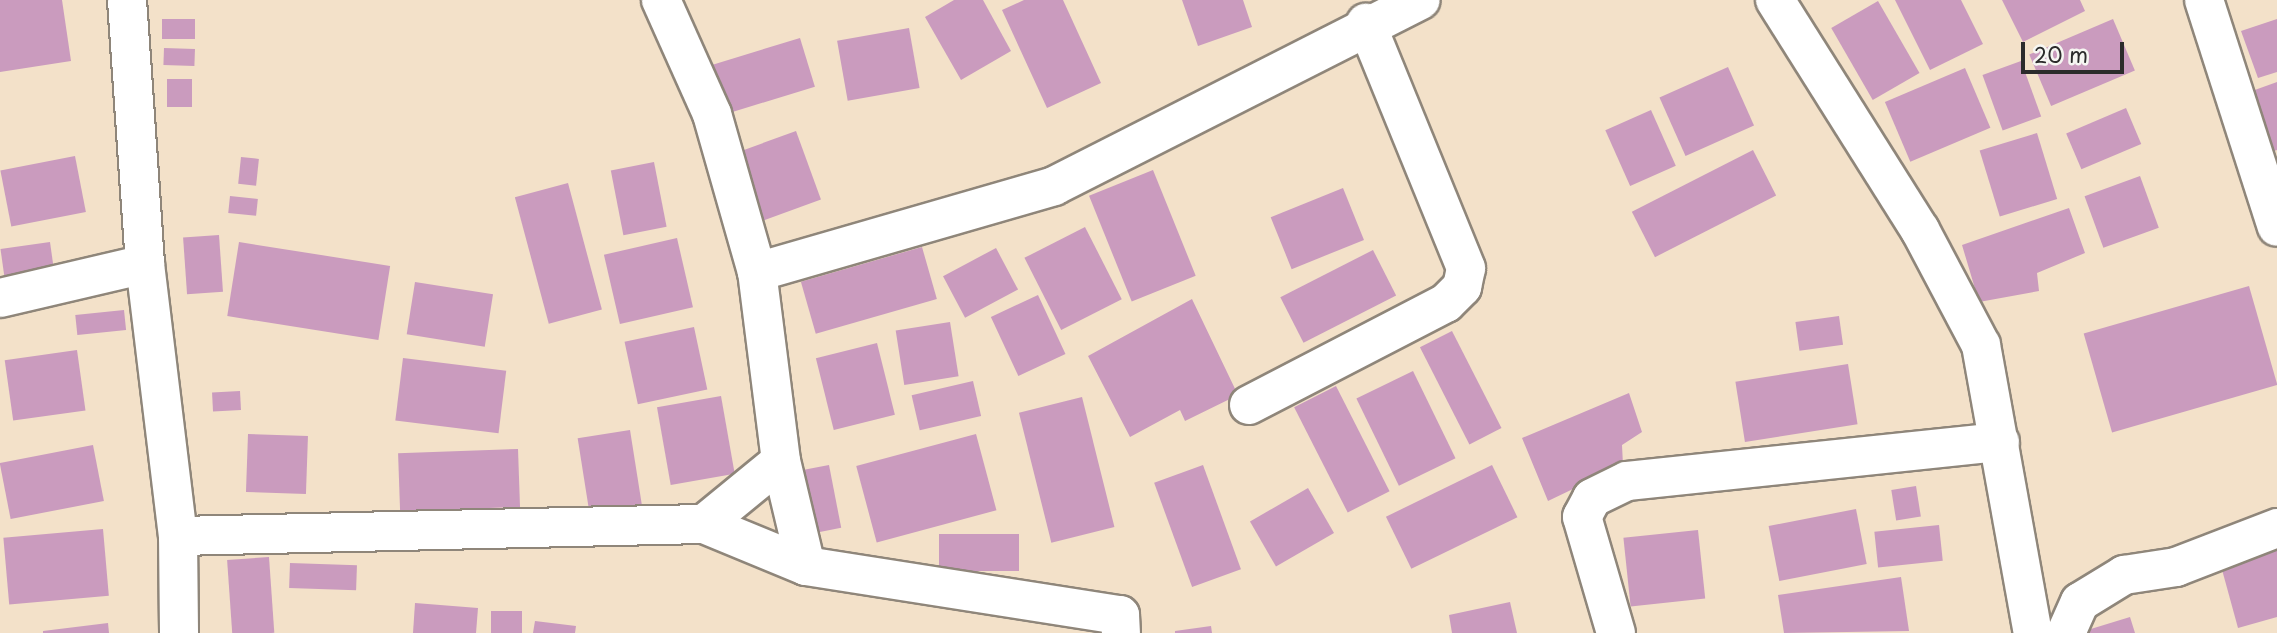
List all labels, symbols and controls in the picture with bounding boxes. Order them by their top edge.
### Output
scale bar [2025,28,2128,72]
text: 20 m [2034,38,2088,70]

